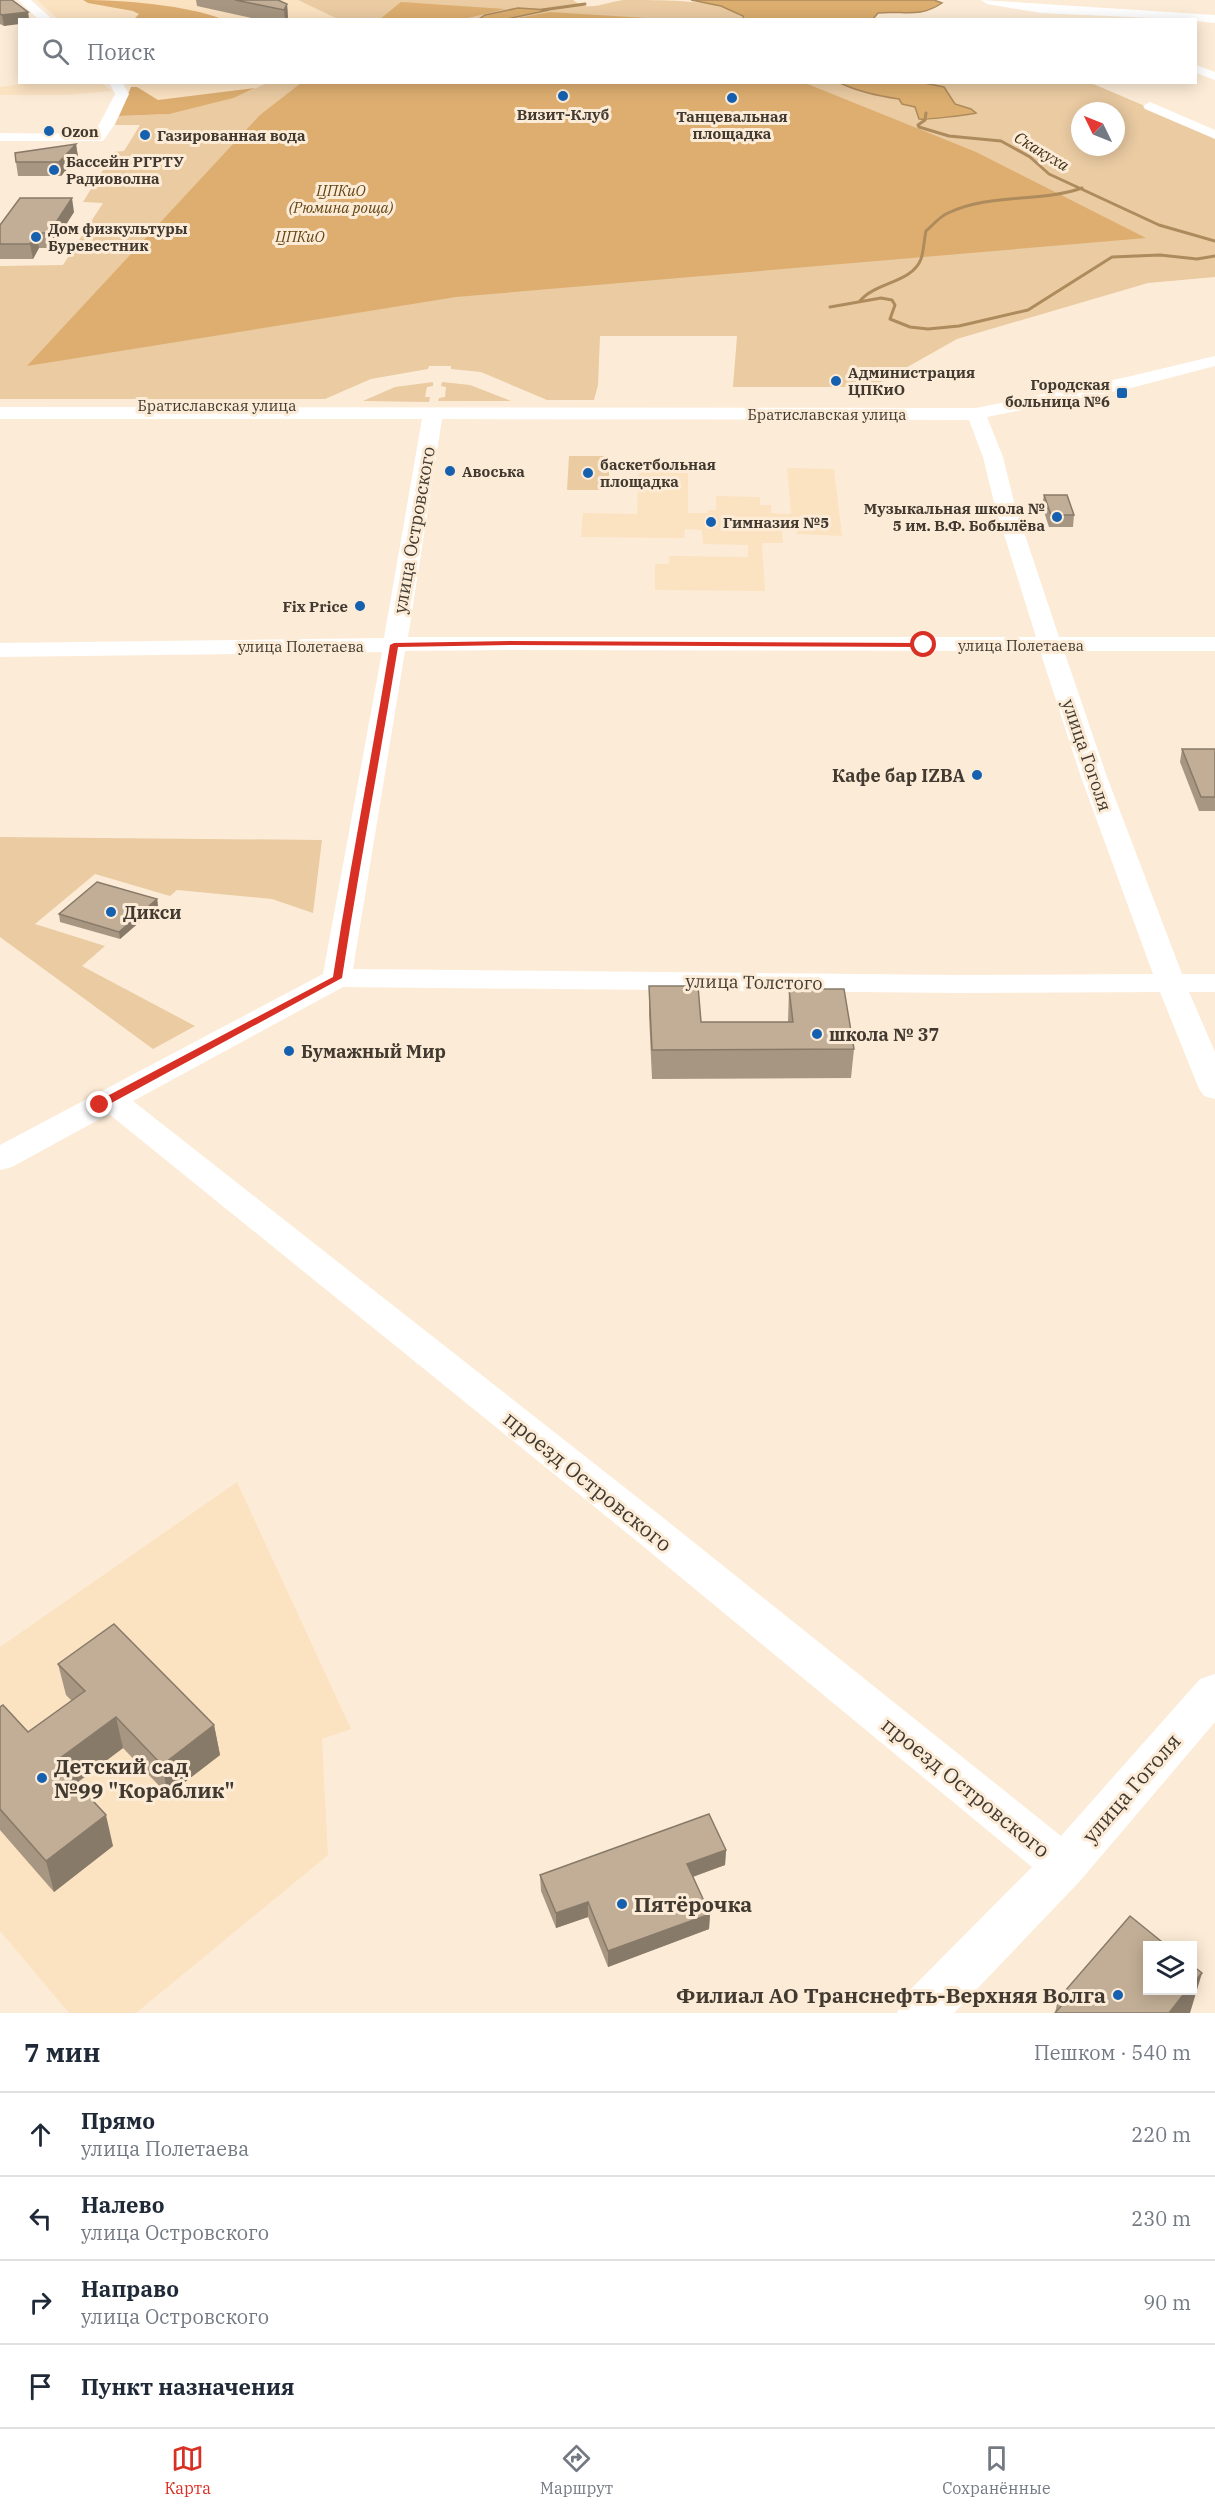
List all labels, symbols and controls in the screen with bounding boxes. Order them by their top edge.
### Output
search box [18,18,1197,84]
icon: search [39,35,72,68]
text: Поиск [87,37,155,66]
marker: Визит-Клуб [556,89,570,103]
marker: Танцевальная площадка [725,91,739,105]
north arrow [1071,102,1125,156]
place label: Визит-Клуб [517,105,610,124]
place label: Танцевальная площадка [676,107,788,143]
place label: Ozon [61,122,99,141]
marker: Ozon [42,124,56,138]
place label: Газированная вода [157,126,306,145]
water label: Скакуха [1011,127,1073,175]
marker: Газированная вода [138,128,152,142]
place label: Бассейн РГРТУ Радиоволна [66,152,184,188]
marker: Бассейн РГРТУ Радиоволна [47,163,61,177]
park label: ЦПКиО (Рюмина роща) [289,181,394,217]
place label: Дом физкультуры Буревестник [48,219,188,255]
park label: ЦПКиО [274,227,325,246]
marker: Дом физкультуры Буревестник [29,230,43,244]
place label: Администрация ЦПКиО [848,363,975,399]
marker: Администрация ЦПКиО [829,374,843,388]
place label: Городская больница №6 [1005,375,1110,411]
marker: Городская больница №6 [1115,386,1129,400]
street label: Братиславская улица [138,396,297,415]
street label: Братиславская улица [748,405,907,424]
street label: улица Островского [388,445,440,615]
place label: баскетбольная площадка [600,455,716,491]
place label: Авоська [462,462,525,481]
marker: Авоська [443,464,457,478]
marker: баскетбольная площадка [581,466,595,480]
place label: Музыкальная школа № 5 им. В.Ф. Бобылёва [864,499,1045,535]
marker: Музыкальная школа № 5 им. В.Ф. Бобылёва [1050,510,1064,524]
place label: Гимназия №5 [723,513,829,532]
marker: Гимназия №5 [704,515,718,529]
place label: Fix Price [283,597,348,616]
marker: Fix Price [353,599,367,613]
route start [910,631,936,657]
street label: улица Полетаева [958,636,1084,655]
street label: улица Полетаева [238,637,364,656]
street label: улица Гоголя [1057,696,1117,814]
place label: Кафе бар IZBA [832,764,965,787]
marker: Кафе бар IZBA [970,768,984,782]
place label: Дикси [123,901,182,924]
marker: Дикси [104,905,118,919]
street label: улица Толстого [685,969,823,995]
place label: школа № 37 [829,1023,939,1046]
marker: школа № 37 [810,1027,824,1041]
place label: Бумажный Мир [301,1040,446,1063]
marker: Бумажный Мир [282,1044,296,1058]
route end [86,1091,112,1117]
street label: проезд Островского [498,1404,678,1558]
street label: проезд Островского [876,1710,1056,1864]
street label: улица Гоголя [1076,1727,1186,1849]
place label: Детский сад №99 "Кораблик" [54,1752,235,1804]
marker: Детский сад №99 "Кораблик" [35,1771,49,1785]
place label: Пятёрочка [634,1890,752,1918]
marker: Пятёрочка [615,1897,629,1911]
map controls [1143,1941,1197,1995]
button: layers [1143,1941,1197,1995]
place label: Филиал АО Транснефть-Верхняя Волга [676,1981,1106,2009]
marker: Филиал АО Транснефть-Верхняя Волга [1111,1988,1125,2002]
text: 7 мин [24,2035,100,2069]
text: Пешком · 540 m [1034,2039,1191,2066]
text: Прямо [81,2106,155,2135]
icon: ahead [24,2118,57,2151]
text: 220 m [1131,2121,1191,2148]
text: улица Полетаева [81,2135,249,2162]
text: Налево [81,2190,165,2219]
icon: left [24,2202,57,2235]
text: 230 m [1131,2205,1191,2232]
text: улица Островского [81,2219,269,2246]
text: Направо [81,2274,179,2303]
icon: right [24,2286,57,2319]
text: 90 m [1143,2289,1191,2316]
text: улица Островского [81,2303,269,2330]
icon: arrive [24,2370,57,2403]
text: Пункт назначения [81,2372,295,2401]
tab: Карта [164,2442,211,2498]
tab: Маршрут [540,2442,613,2498]
tab: Сохранённые [942,2442,1050,2498]

